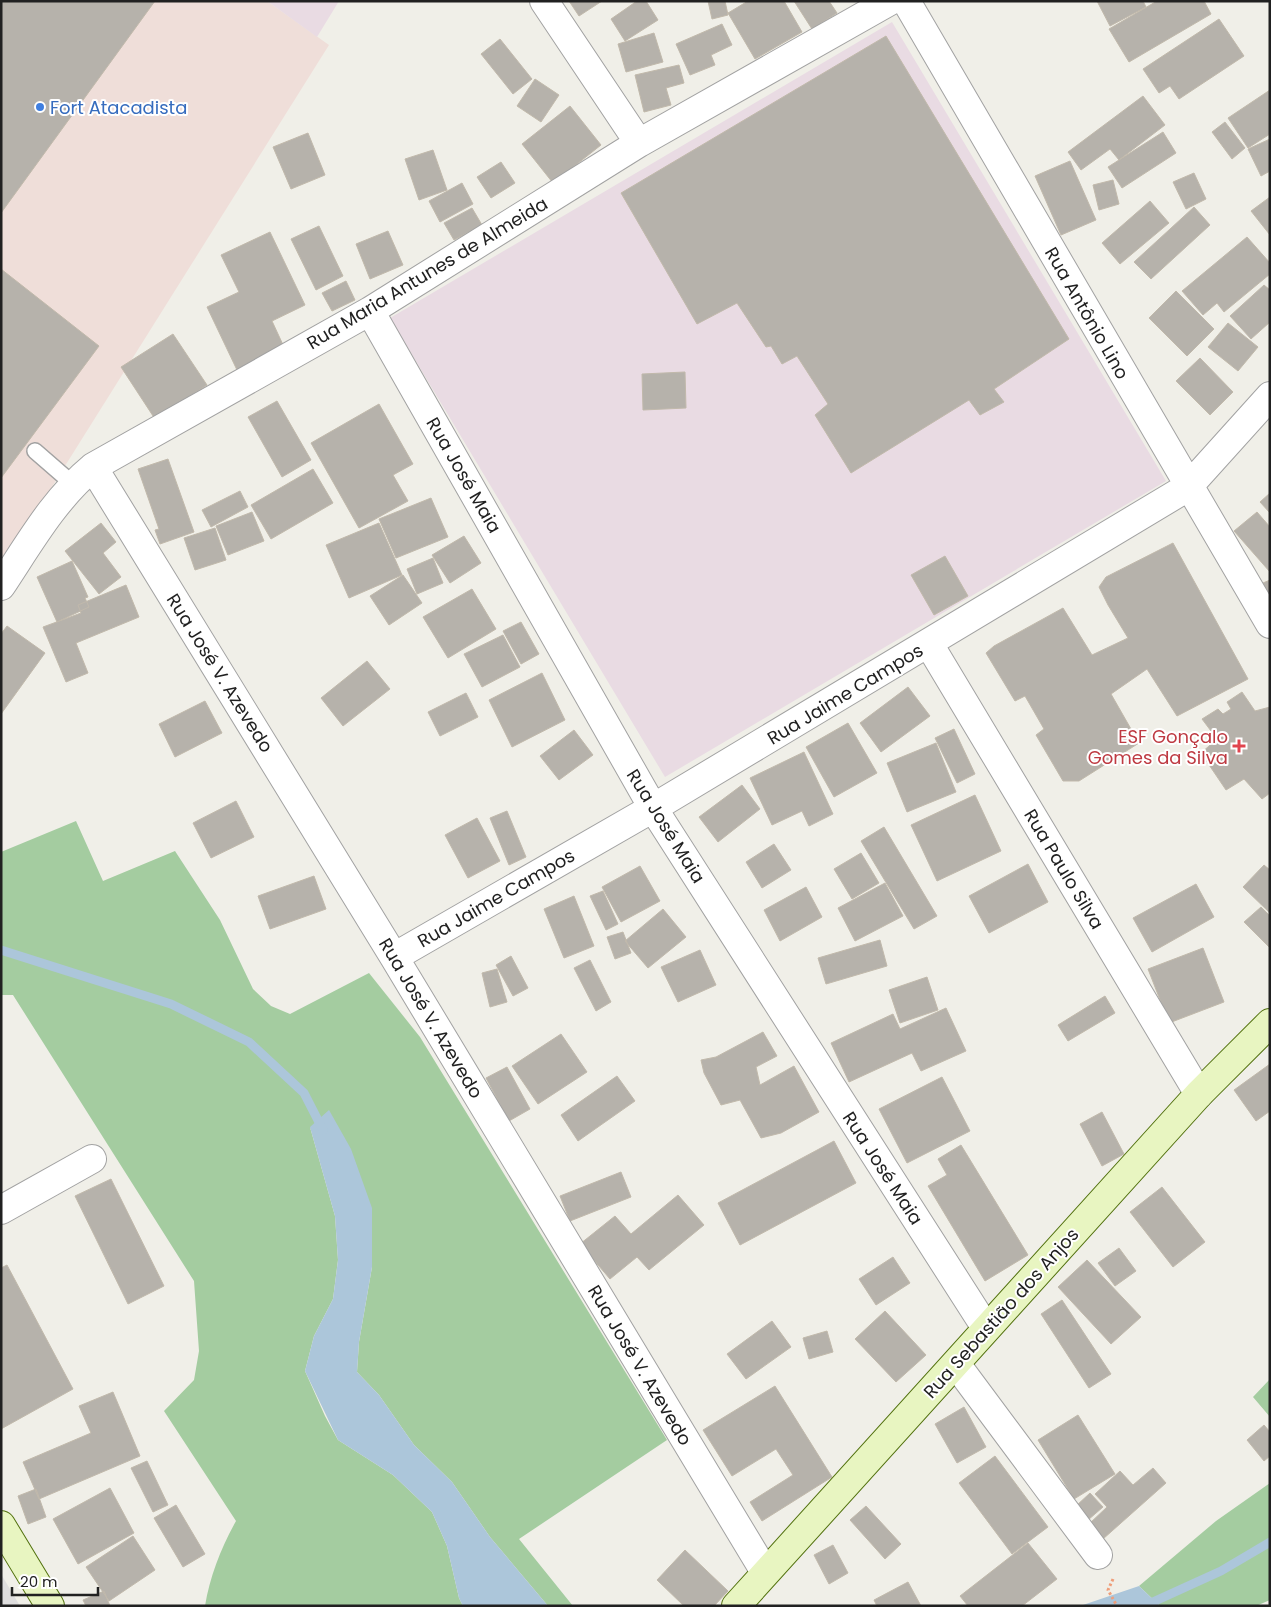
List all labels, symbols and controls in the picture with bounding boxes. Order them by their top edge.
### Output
place label: Fort Atacadista [50,95,187,120]
marker: Fort Atacadista [34,101,46,113]
street label: Rua Maria Antunes de Almeida [302,191,552,355]
street label: Rua Antônio Lino [1039,242,1135,384]
street label: Rua José Maia [421,412,507,538]
street label: Rua José V. Azevedo [161,589,279,757]
street label: Rua Jaime Campos [762,638,928,750]
place label: ESF Gonçalo Gomes da Silva [1088,724,1228,770]
marker: ESF Gonçalo Gomes da Silva [1232,739,1246,753]
street label: Rua José Maia [621,764,711,888]
street label: Rua Paulo Silva [1018,804,1110,934]
street label: Rua Jaime Campos [413,843,579,953]
street label: Rua José V. Azevedo [373,933,489,1103]
street label: Rua José Maia [837,1107,929,1229]
street label: Rua Sebastião dos Anjos [918,1222,1084,1404]
street label: Rua José V. Azevedo [582,1280,698,1450]
scale bar [12,1564,99,1596]
text: 20 m [20,1571,58,1592]

